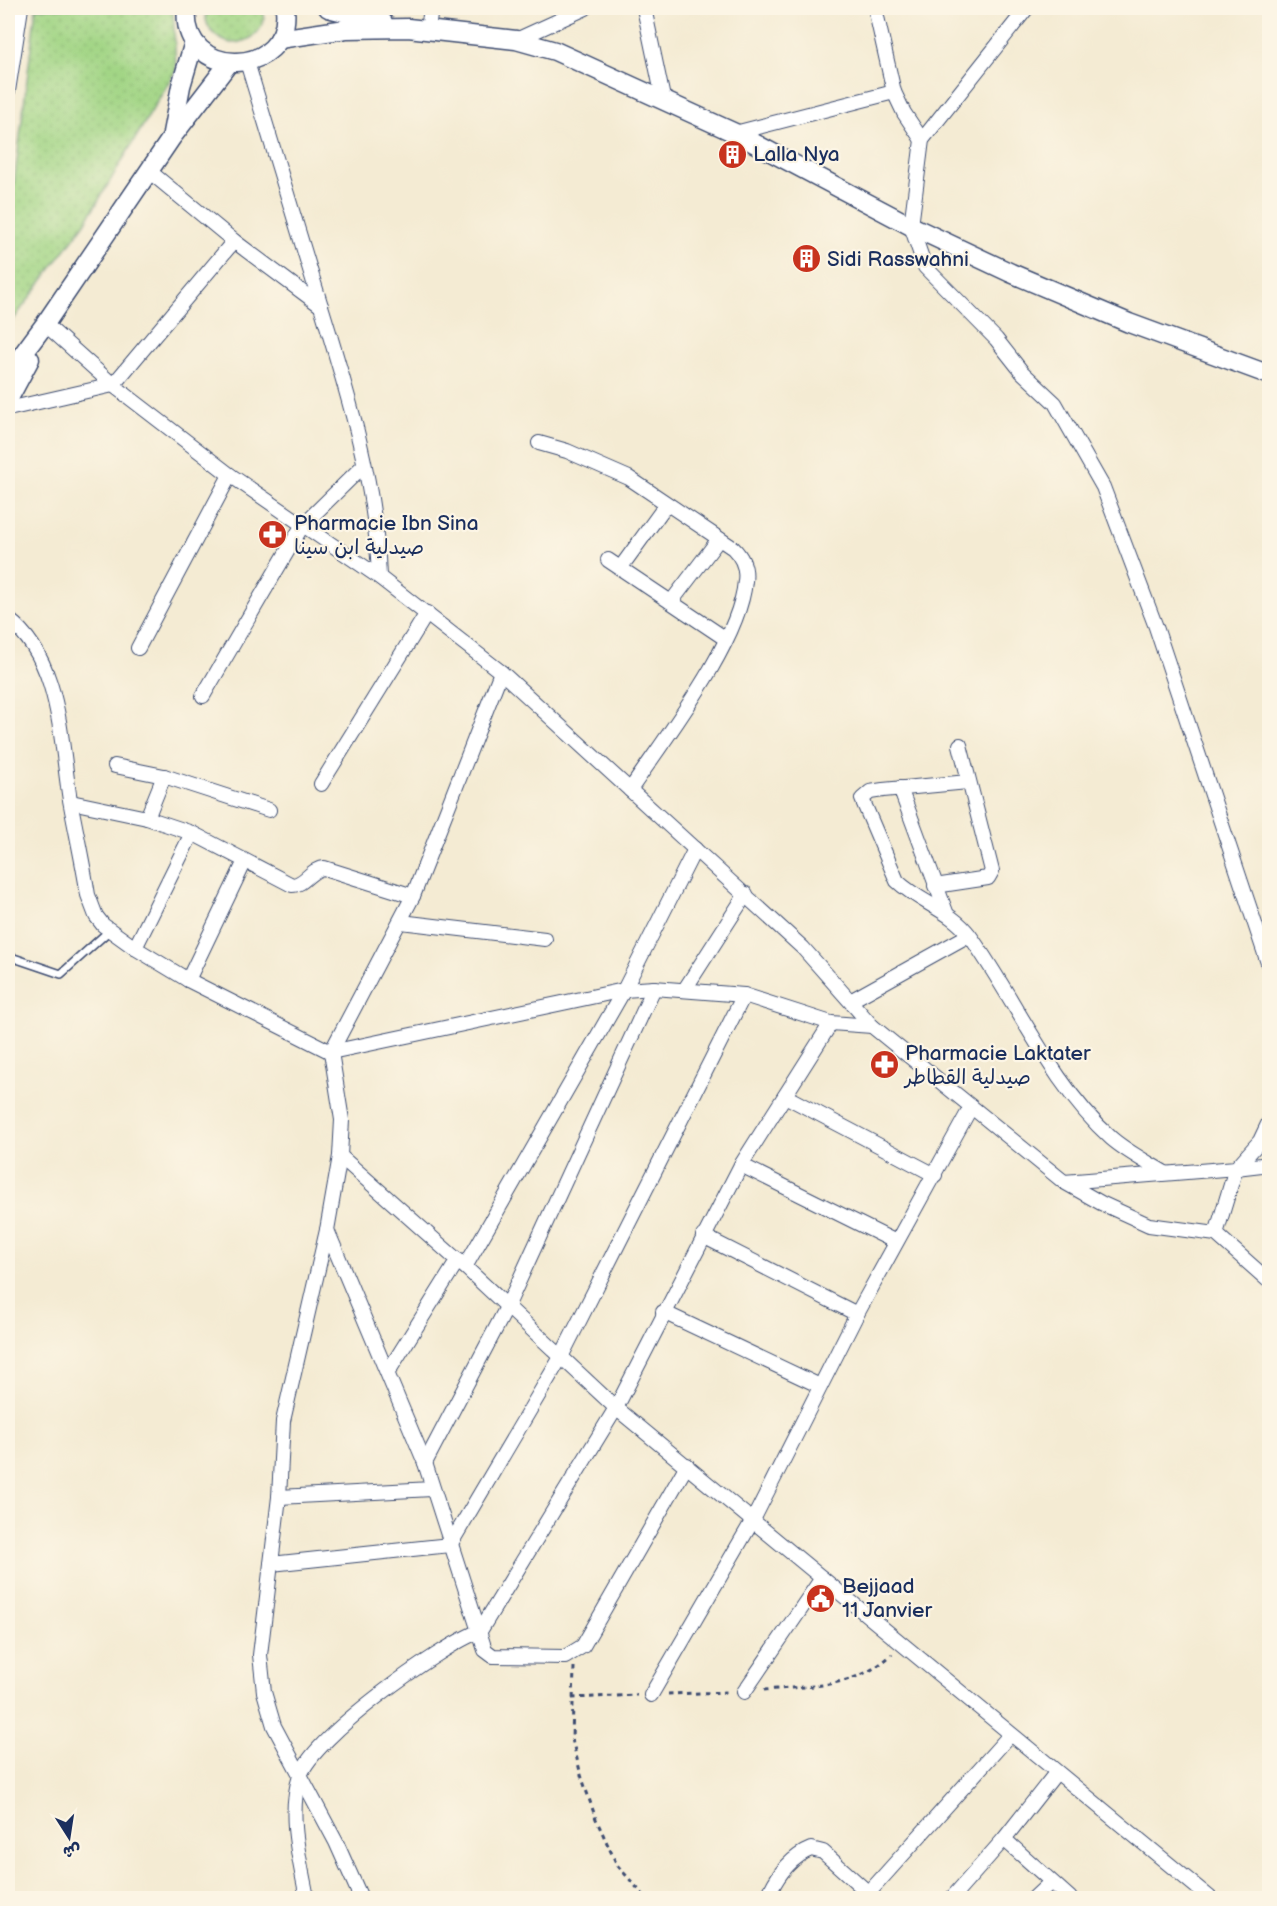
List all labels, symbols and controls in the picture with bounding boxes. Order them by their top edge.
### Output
building icon: Lalla Nya [716,138,748,170]
place label: Lalla Nya [753,142,840,167]
building icon: Sidi Rasswahni [790,243,822,275]
place label: Sidi Rasswahni [827,247,969,272]
place label: Pharmacie Ibn Sina صيدلية ابن سينا [294,511,479,560]
pharmacy icon: Pharmacie Ibn Sina صيدلية ابن سينا [257,519,289,551]
place label: Pharmacie Laktater صيدلية القطاطر [903,1041,1091,1090]
pharmacy icon: Pharmacie Laktater صيدلية القطاطر [868,1049,900,1081]
place label: Bejjaad 11 Janvier [842,1574,933,1623]
public building icon: Bejjaad 11 Janvier [805,1582,837,1614]
north arrow [39,1807,99,1867]
text: ش [61,1839,82,1861]

